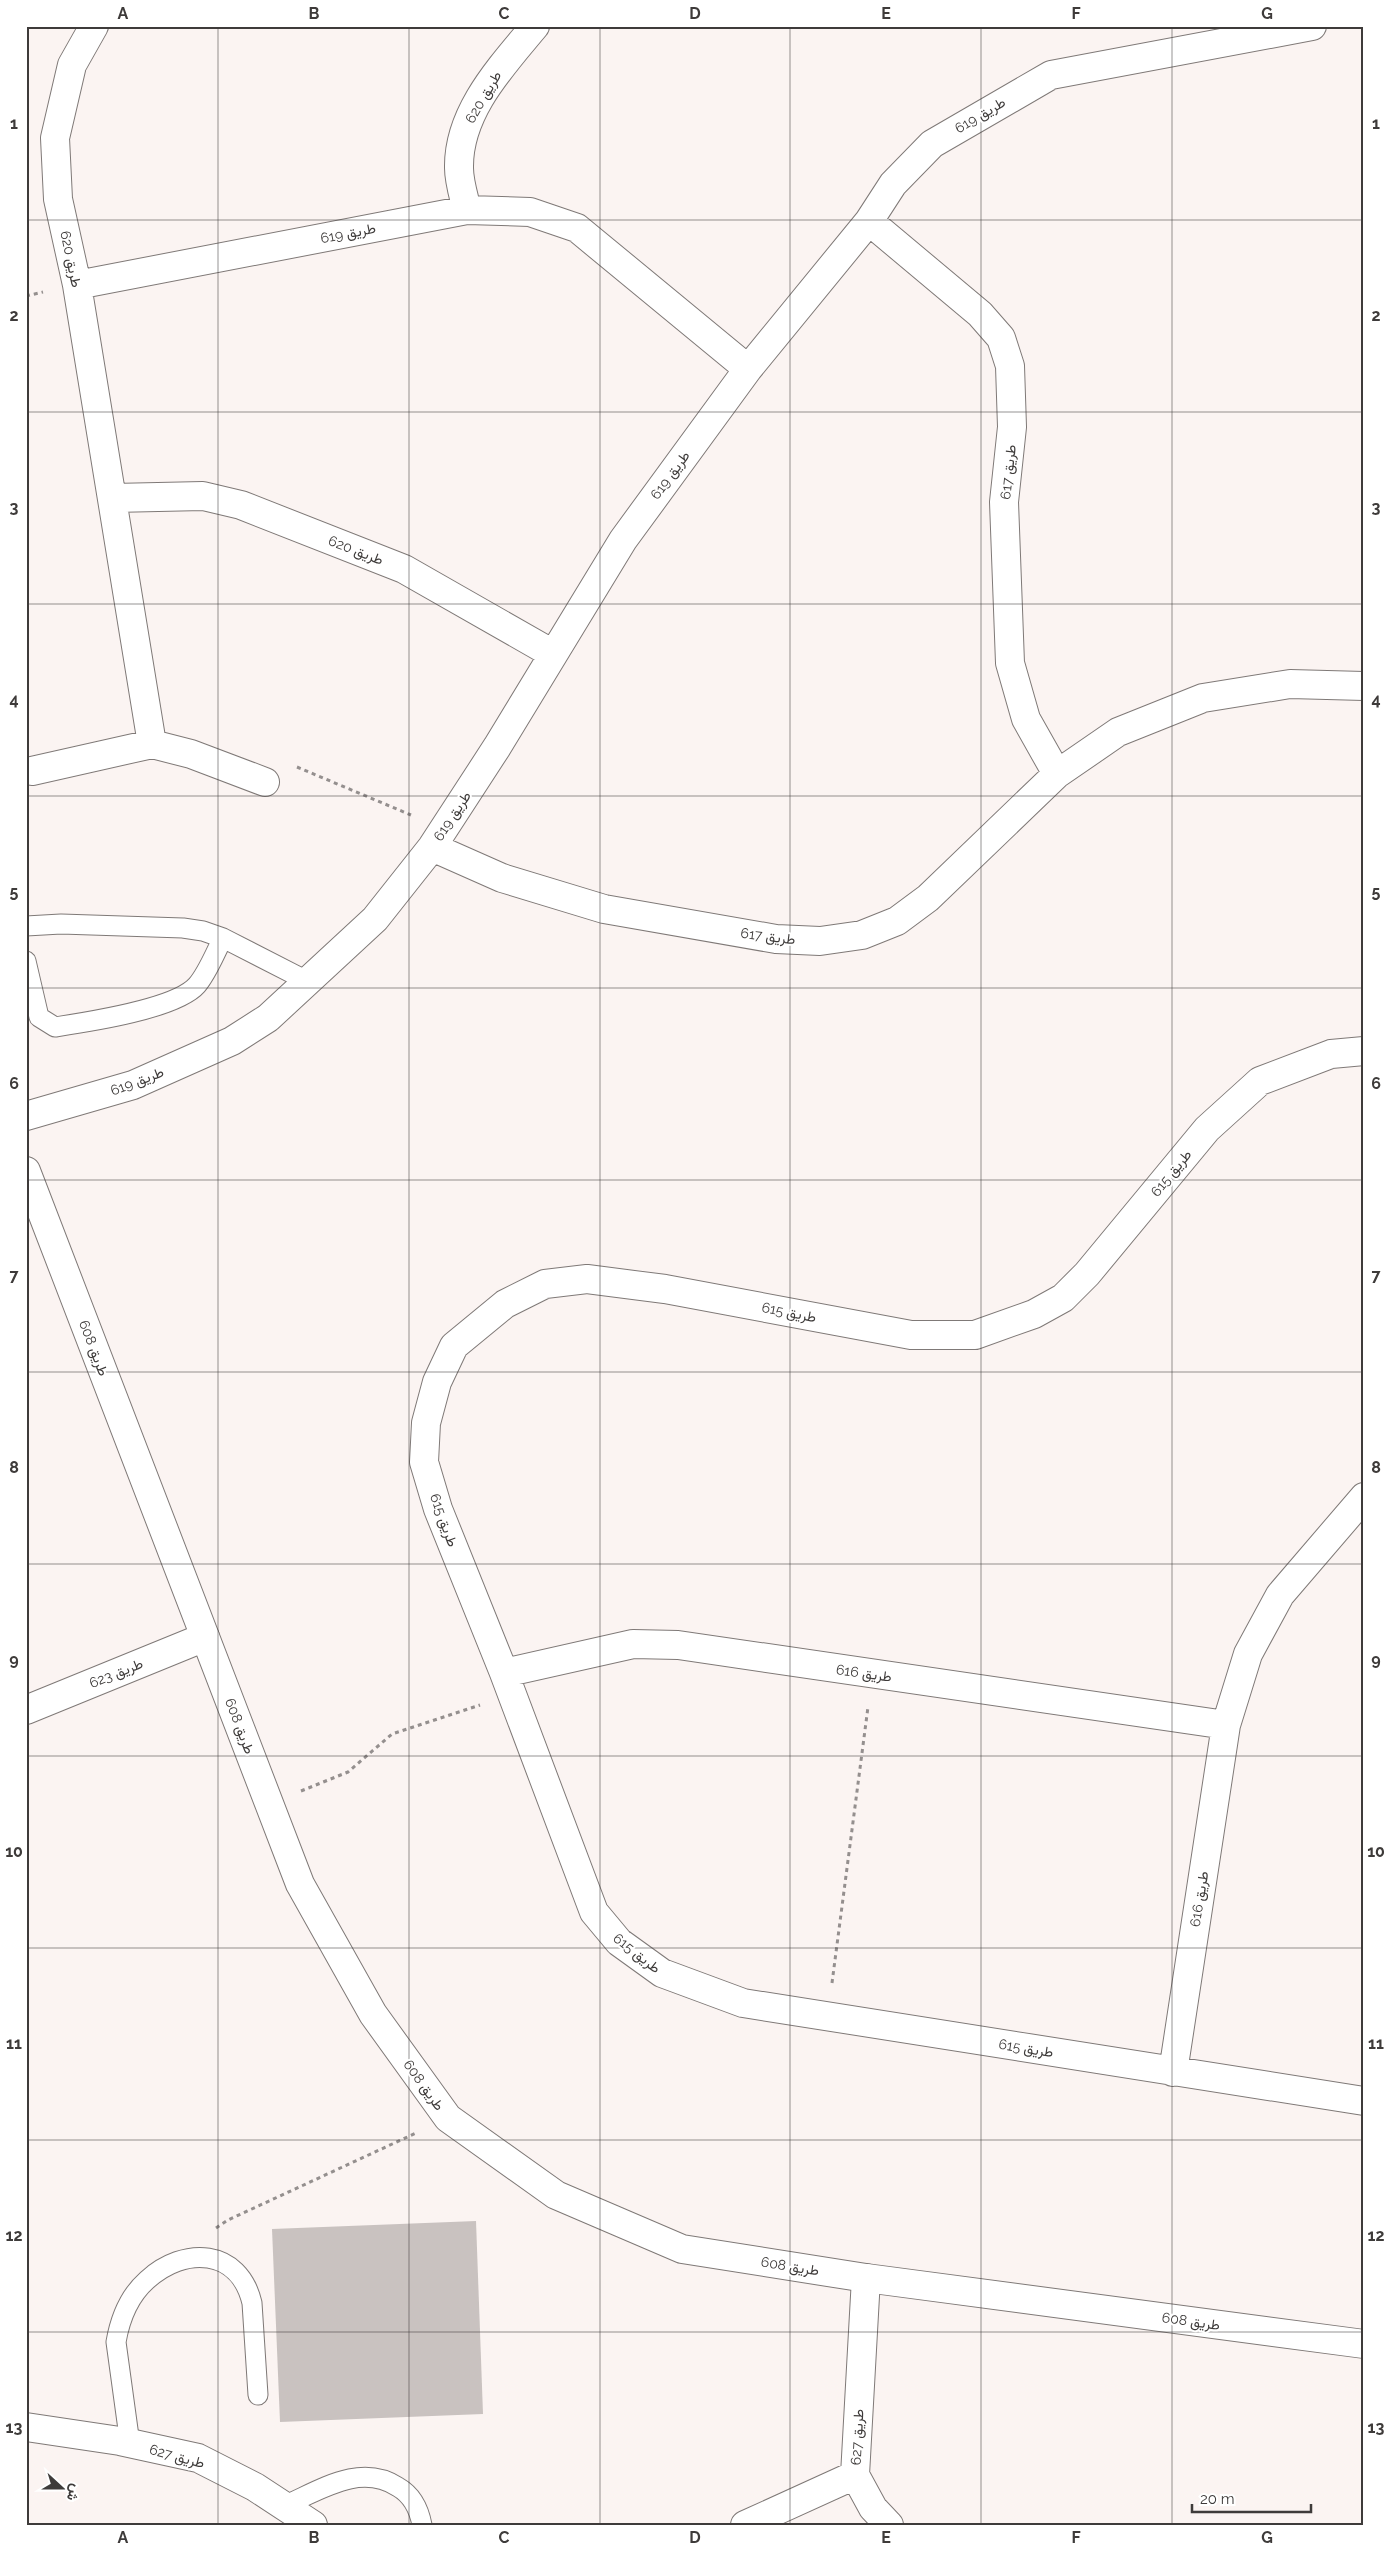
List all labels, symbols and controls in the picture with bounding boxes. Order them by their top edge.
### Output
text: A [118,4,129,23]
text: B [309,4,320,23]
text: C [499,4,510,23]
text: D [689,4,701,23]
text: E [881,4,891,23]
text: F [1071,4,1081,23]
text: G [1261,4,1273,23]
street label: طريق 620 [462,68,505,126]
street label: طريق 619 [952,94,1009,137]
text: 1 [10,114,18,133]
text: 1 [1372,114,1380,133]
street label: طريق 619 [319,220,377,247]
street label: طريق 620 [56,229,85,289]
text: 2 [9,306,19,325]
text: 2 [1371,306,1381,325]
street label: طريق 617 [997,444,1020,500]
street label: طريق 619 [647,448,694,503]
text: 3 [10,498,19,517]
text: 3 [1372,498,1381,517]
street label: طريق 620 [326,532,386,569]
text: 4 [9,690,19,709]
text: 4 [1371,690,1381,709]
street label: طريق 619 [430,788,475,844]
text: 5 [10,882,19,901]
text: 5 [1372,882,1381,901]
street label: طريق 617 [740,925,796,948]
street label: طريق 619 [108,1064,166,1099]
text: 6 [9,1074,19,1093]
text: 6 [1371,1074,1381,1093]
street label: طريق 615 [1147,1146,1195,1200]
text: 7 [10,1266,19,1285]
text: 7 [1372,1266,1381,1285]
street label: طريق 615 [760,1299,818,1326]
street label: طريق 608 [75,1318,112,1379]
text: 8 [9,1458,19,1477]
text: 8 [1371,1458,1381,1477]
street label: طريق 615 [426,1491,461,1549]
text: 9 [9,1650,19,1669]
text: 9 [1371,1650,1381,1669]
street label: طريق 623 [87,1655,146,1692]
street label: طريق 616 [835,1661,893,1686]
street label: طريق 608 [221,1696,258,1757]
text: 10 [5,1842,23,1861]
text: 10 [1367,1842,1385,1861]
street label: طريق 616 [1187,1870,1212,1928]
street label: طريق 615 [610,1930,664,1977]
text: 11 [6,2034,22,2053]
text: 11 [1368,2034,1384,2053]
street label: طريق 615 [997,2036,1055,2061]
street label: طريق 608 [400,2057,448,2114]
text: 12 [6,2226,22,2245]
text: 12 [1368,2226,1384,2245]
street label: طريق 608 [760,2254,820,2279]
street label: طريق 608 [1161,2309,1221,2334]
street label: طريق 627 [848,2408,867,2466]
text: 13 [6,2418,22,2437]
text: 13 [1368,2418,1384,2437]
street label: طريق 627 [147,2441,206,2472]
north arrow [38,2464,88,2514]
scale bar [1192,2481,1311,2513]
text: ش [63,2482,85,2504]
text: 20 m [1200,2490,1235,2508]
text: A [118,2528,129,2547]
text: B [309,2528,320,2547]
text: C [499,2528,510,2547]
text: D [689,2528,701,2547]
text: E [881,2528,891,2547]
text: F [1071,2528,1081,2547]
text: G [1261,2528,1273,2547]

